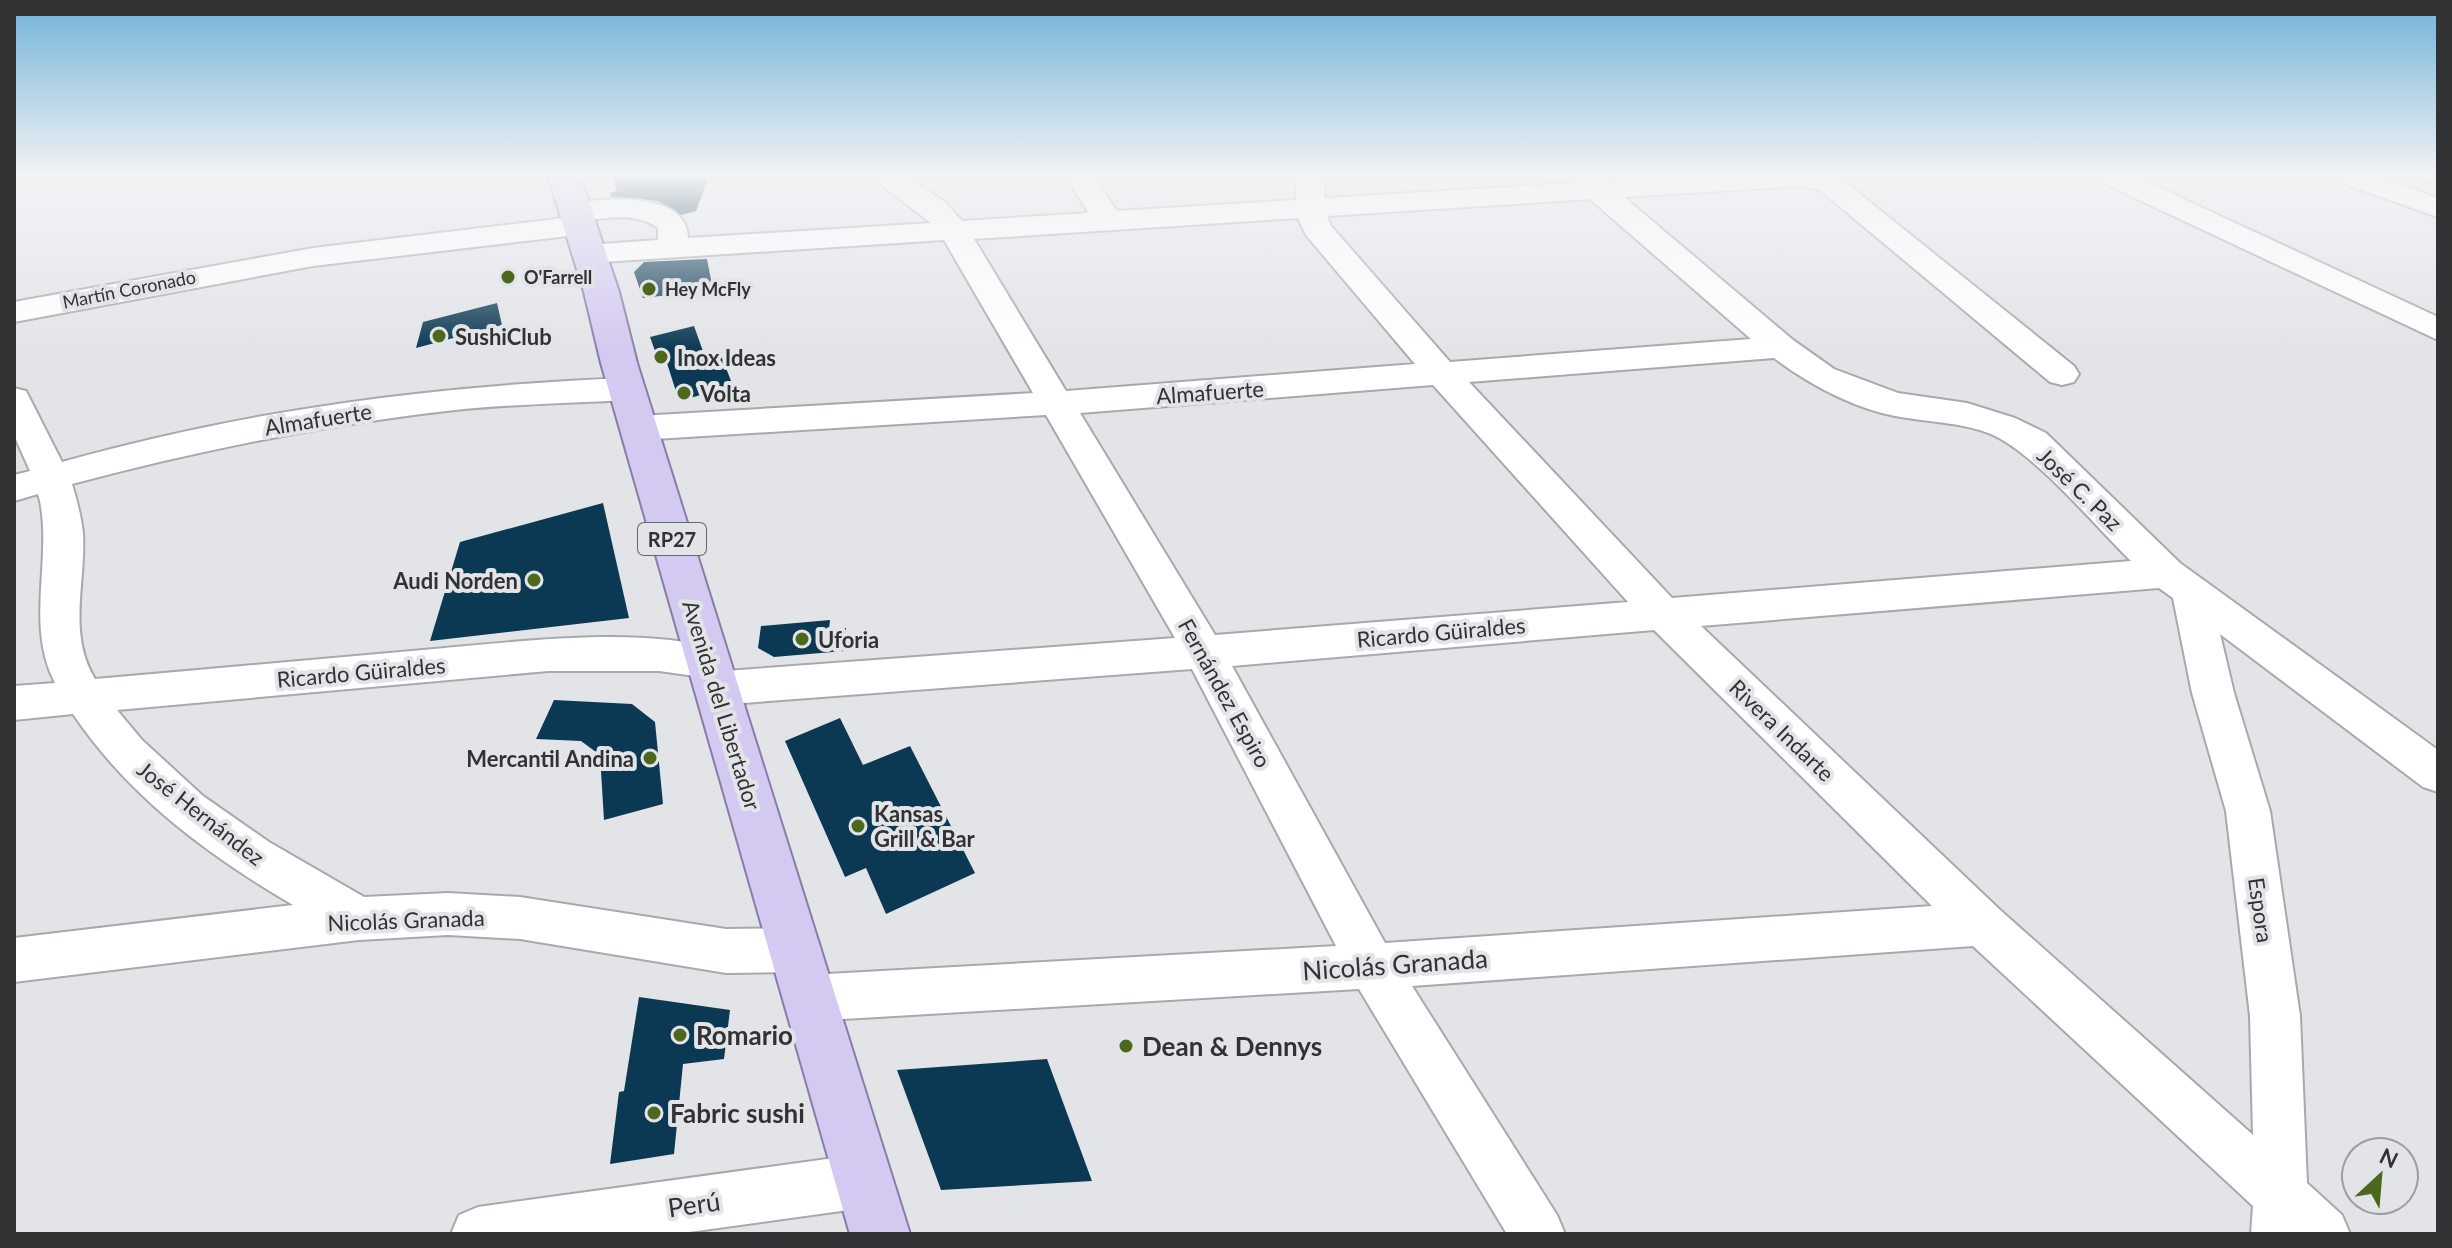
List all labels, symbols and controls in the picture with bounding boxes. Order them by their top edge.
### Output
street label: Martín Coronado [60,265,198,313]
place label: O'Farrell [524,266,592,288]
marker: O'Farrell [499,268,517,286]
place label: Hey McFly [665,278,751,300]
marker: Hey McFly [640,280,658,298]
place label: SushiClub [455,323,552,350]
marker: SushiClub [430,327,448,345]
place label: Inox Ideas [677,344,776,371]
marker: Inox Ideas [652,348,670,366]
street label: Almafuerte [1155,375,1265,409]
place label: Volta [699,380,751,407]
marker: Volta [675,384,693,402]
street label: Almafuerte [263,397,373,441]
street label: José C. Paz [2032,442,2128,536]
road number: RP27 [638,523,706,555]
place label: Audi Norden [392,567,518,594]
marker: Audi Norden [525,571,543,589]
street label: Avenida del Libertador [677,597,767,813]
street label: Ricardo Güiraldes [1356,611,1526,653]
street label: Fernández Espiro [1173,614,1277,772]
place label: Uforia [818,626,879,653]
marker: Uforia [793,630,811,648]
street label: Ricardo Güiraldes [276,651,446,693]
street label: Rivera Indarte [1724,673,1840,787]
place label: Mercantil Andina [466,745,634,772]
marker: Mercantil Andina [641,749,659,767]
street label: José Hernández [132,755,270,871]
place label: Kansas Grill & Bar [874,800,976,852]
marker: Kansas Grill & Bar [849,817,867,835]
street label: Espora [2243,876,2279,944]
street label: Nicolás Granada [327,904,485,936]
street label: Nicolás Granada [1301,942,1489,986]
place label: Romario [696,1019,793,1051]
marker: Romario [671,1026,689,1044]
place label: Dean & Dennys [1142,1030,1322,1062]
marker: Dean & Dennys [1117,1037,1135,1055]
place label: Fabric sushi [670,1097,805,1129]
marker: Fabric sushi [645,1104,663,1122]
north arrow [2340,1136,2420,1216]
text: N [2375,1142,2403,1173]
street label: Perú [666,1184,722,1224]

